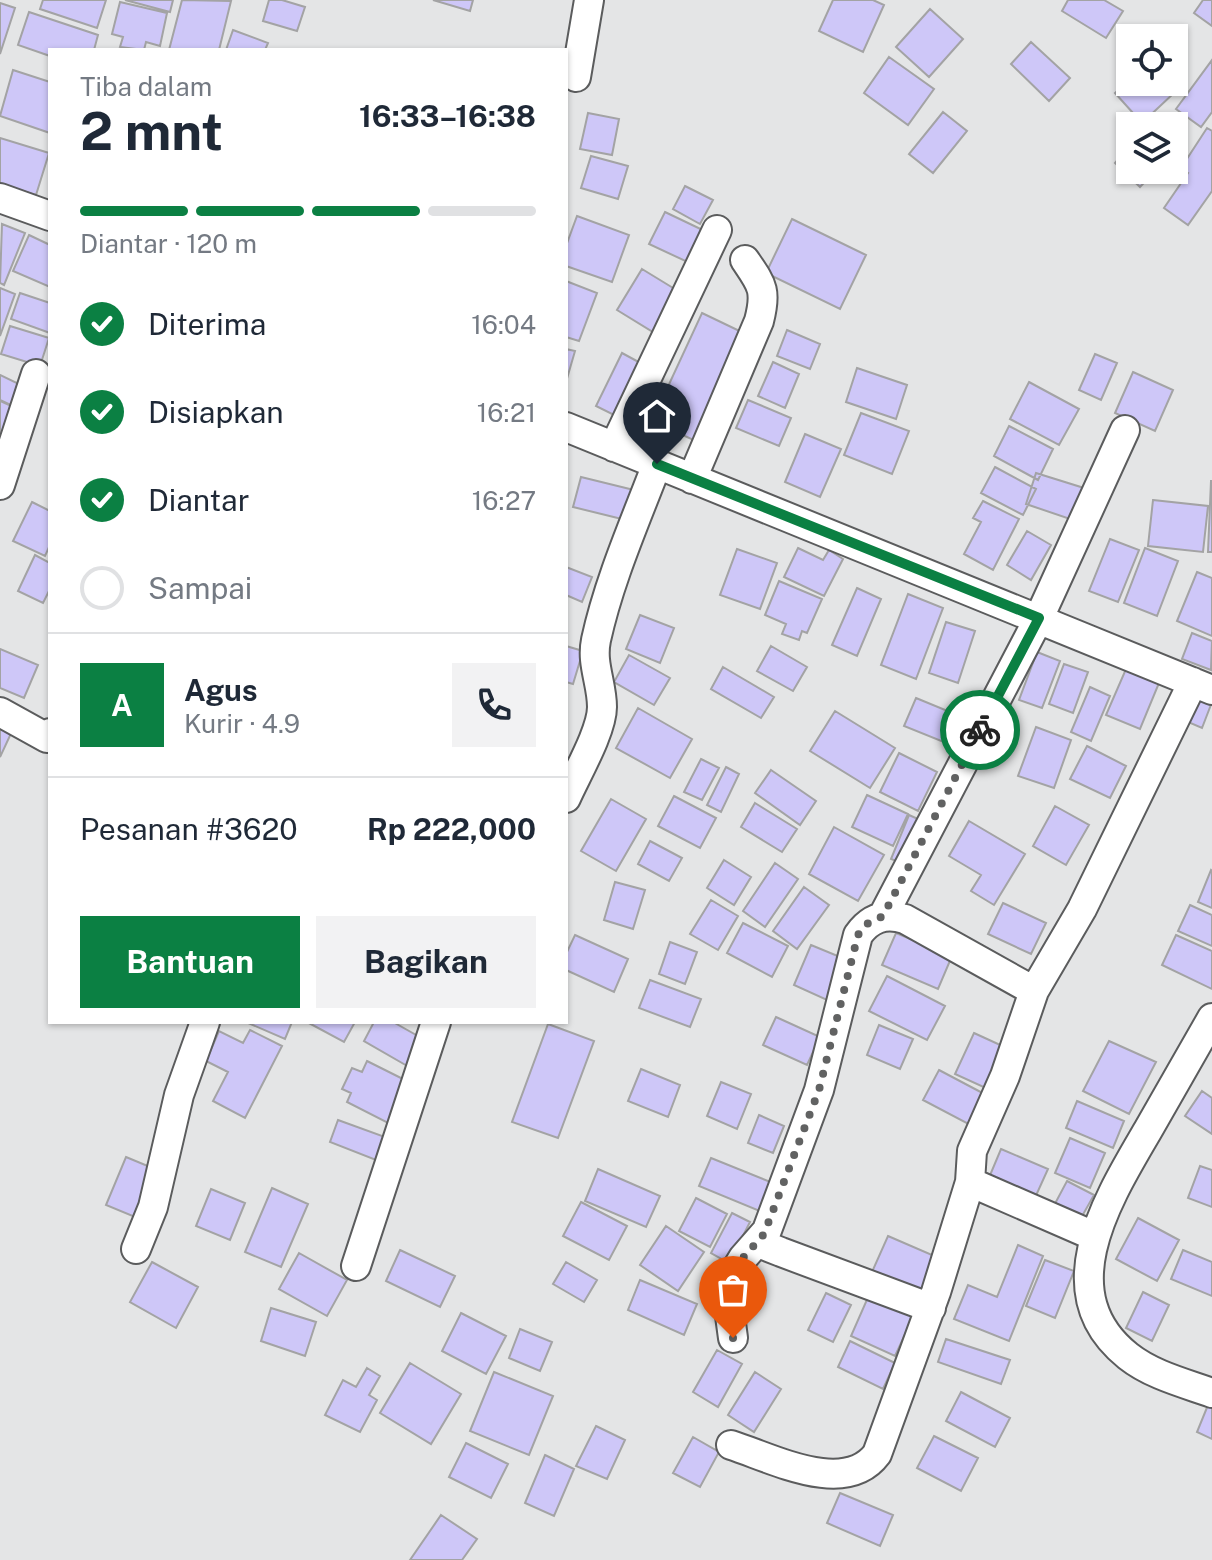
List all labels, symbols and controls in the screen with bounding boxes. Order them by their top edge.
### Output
map controls [1116,24,1188,184]
button: locate [1116,24,1188,96]
text: Tiba dalam [80,71,212,102]
text: 16:33–16:38 [359,98,536,134]
text: 2 mnt [80,101,223,162]
button: layers [1116,112,1188,184]
text: Diantar · 120 m [80,228,257,259]
icon: check [80,302,124,346]
text: Diterima [148,306,266,342]
text: 16:04 [471,309,536,340]
pin [623,382,691,464]
icon: check [80,390,124,434]
text: Disiapkan [148,394,284,430]
icon: home [635,394,679,438]
text: 16:21 [477,397,536,428]
icon: check [80,478,124,522]
text: Diantar [148,482,249,518]
text: 16:27 [472,485,536,516]
text: Sampai [148,570,252,606]
button: phone [452,663,536,747]
text: Agus [184,672,258,708]
text: A [111,687,133,723]
courier [940,690,1020,770]
text: Kurir · 4.9 [184,708,300,739]
icon: bike [958,708,1002,752]
text: Pesanan #3620 [80,811,298,847]
text: Rp 222,000 [367,811,536,847]
button: Bantuan [80,916,300,1008]
button: Bagikan [316,916,536,1008]
pin [699,1256,767,1338]
icon: bag [711,1268,755,1312]

